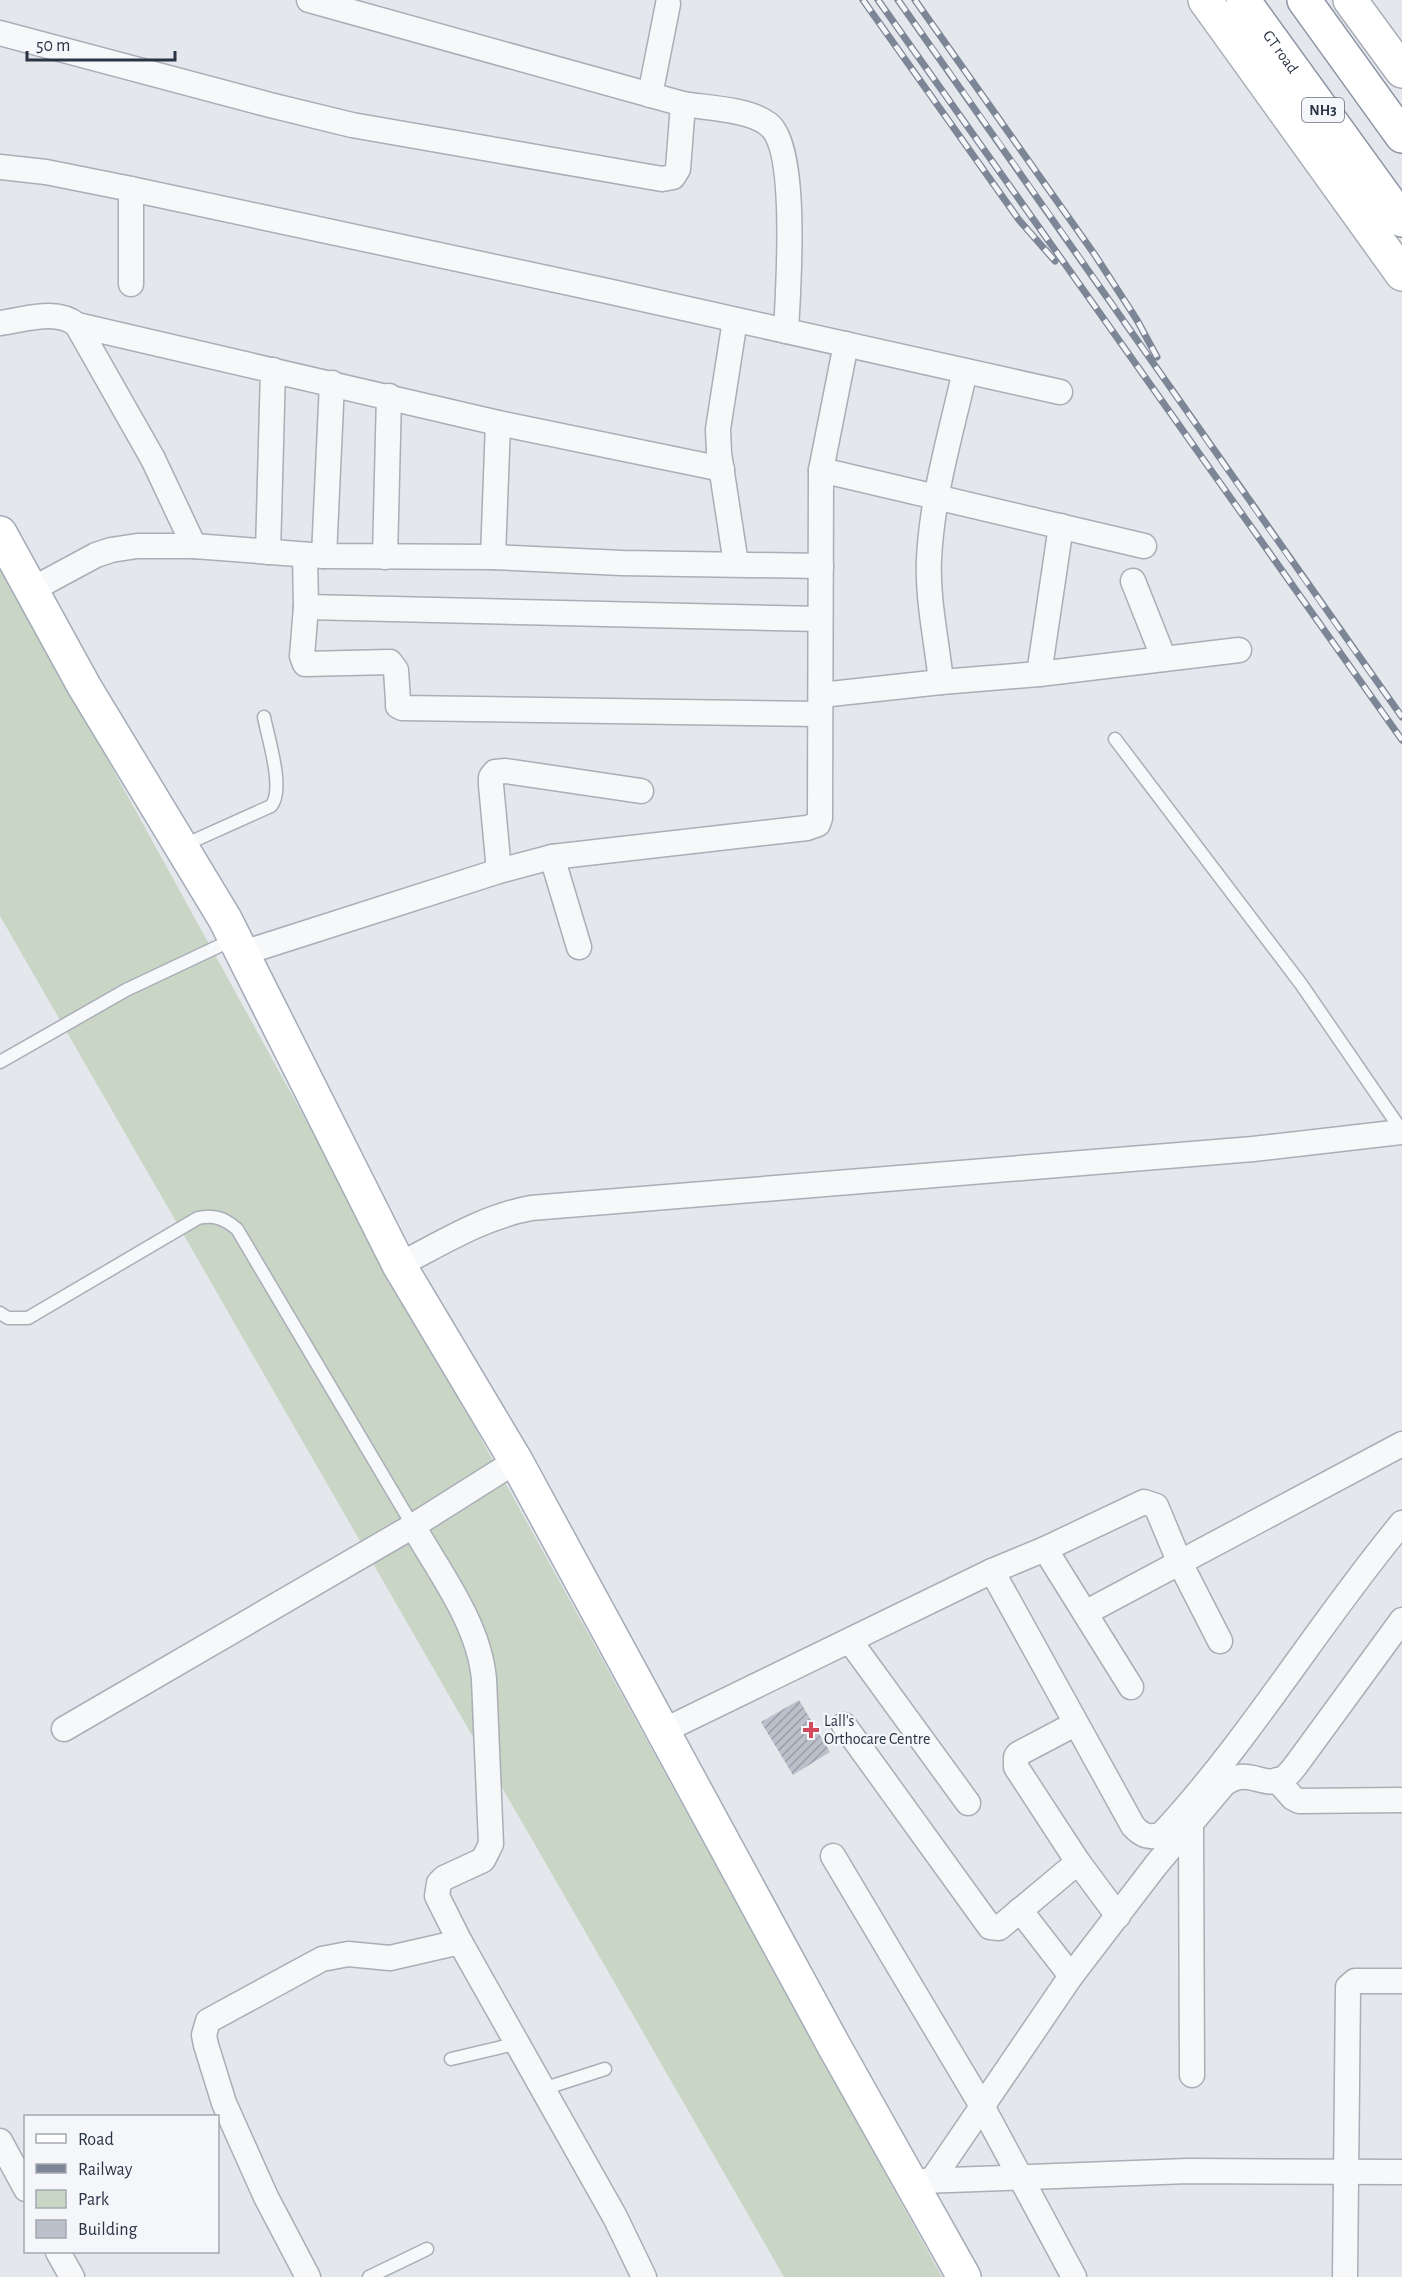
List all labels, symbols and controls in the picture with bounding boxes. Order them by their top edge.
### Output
scale bar [27,24,176,62]
street label: GT road [1260,27,1301,76]
text: 50 m [36,37,70,55]
road number: NH3 [1302,98,1344,122]
place label: Lall's Orthocare Centre [824,1713,930,1747]
marker: Lall's Orthocare Centre [802,1721,820,1739]
legend [24,2115,219,2253]
text: Road [78,2131,114,2149]
text: Railway [78,2161,133,2179]
text: Park [78,2191,110,2209]
text: Building [78,2221,138,2239]

